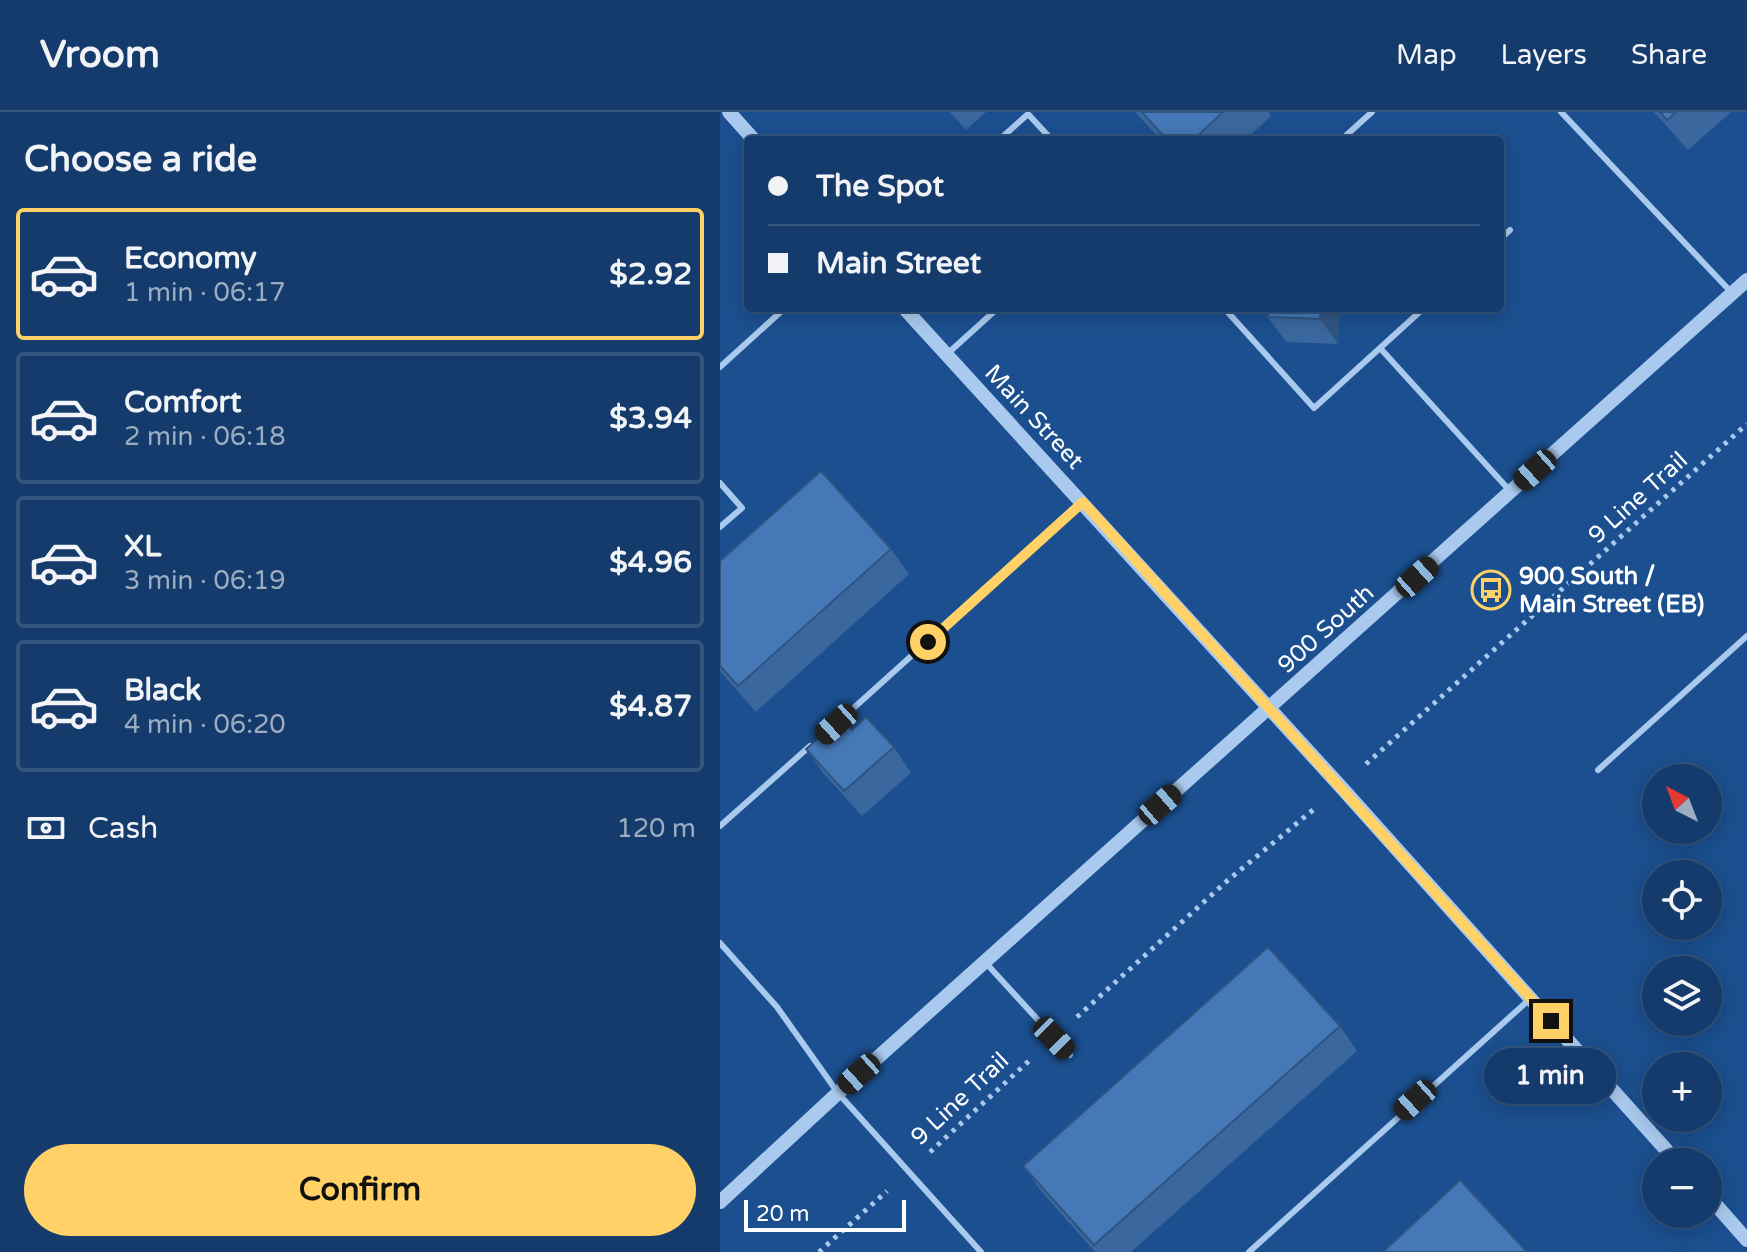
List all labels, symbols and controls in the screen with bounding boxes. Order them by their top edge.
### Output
text: Vroom [40,32,160,78]
text: Map [1396,38,1457,72]
text: Layers [1501,38,1587,72]
text: Share [1631,38,1707,72]
text: Choose a ride [24,138,257,181]
text: The Spot [816,168,944,205]
icon: car [28,238,100,310]
text: Economy [124,240,257,277]
text: Main Street [816,245,981,282]
text: $2.92 [609,256,692,293]
text: 1 min · 06:17 [124,277,286,308]
street label: Main Street [978,359,1090,475]
icon: car [28,382,100,454]
text: Comfort [124,384,242,421]
text: $3.94 [609,400,692,437]
text: 2 min · 06:18 [124,421,286,452]
car [1509,445,1561,495]
street label: 9 Line Trail [1582,446,1694,550]
icon: car [28,526,100,598]
text: XL [124,528,161,565]
text: $4.96 [609,544,692,581]
car [1391,552,1443,602]
place label: 900 South / Main Street (EB) [1519,562,1704,619]
text: 3 min · 06:19 [124,565,286,596]
bus stop icon: 900 South / Main Street (EB) [1470,569,1512,611]
street label: 900 South [1272,578,1380,680]
route start [910,624,946,660]
icon: car [28,670,100,742]
text: Black [124,672,201,709]
text: $4.87 [609,688,692,725]
car [810,699,862,749]
text: 4 min · 06:20 [124,709,286,740]
north arrow [1642,764,1722,844]
map controls [1642,764,1722,1228]
car [1134,780,1186,830]
icon: cash [24,806,68,850]
text: Cash [88,810,158,847]
text: 120 m [616,813,696,844]
button: locate [1642,860,1722,940]
button: layers [1642,956,1722,1036]
route end [1533,1003,1569,1039]
car [1029,1012,1079,1064]
street label: 9 Line Trail [905,1046,1015,1152]
car [833,1049,885,1099]
callout: 1 min [1485,1049,1617,1105]
button: + [1642,1052,1722,1132]
text: 1 min [1515,1060,1585,1091]
car [1389,1075,1441,1125]
button: Confirm [24,1144,696,1236]
button: − [1642,1148,1722,1228]
scale bar [744,1196,906,1232]
text: 20 m [756,1201,810,1227]

